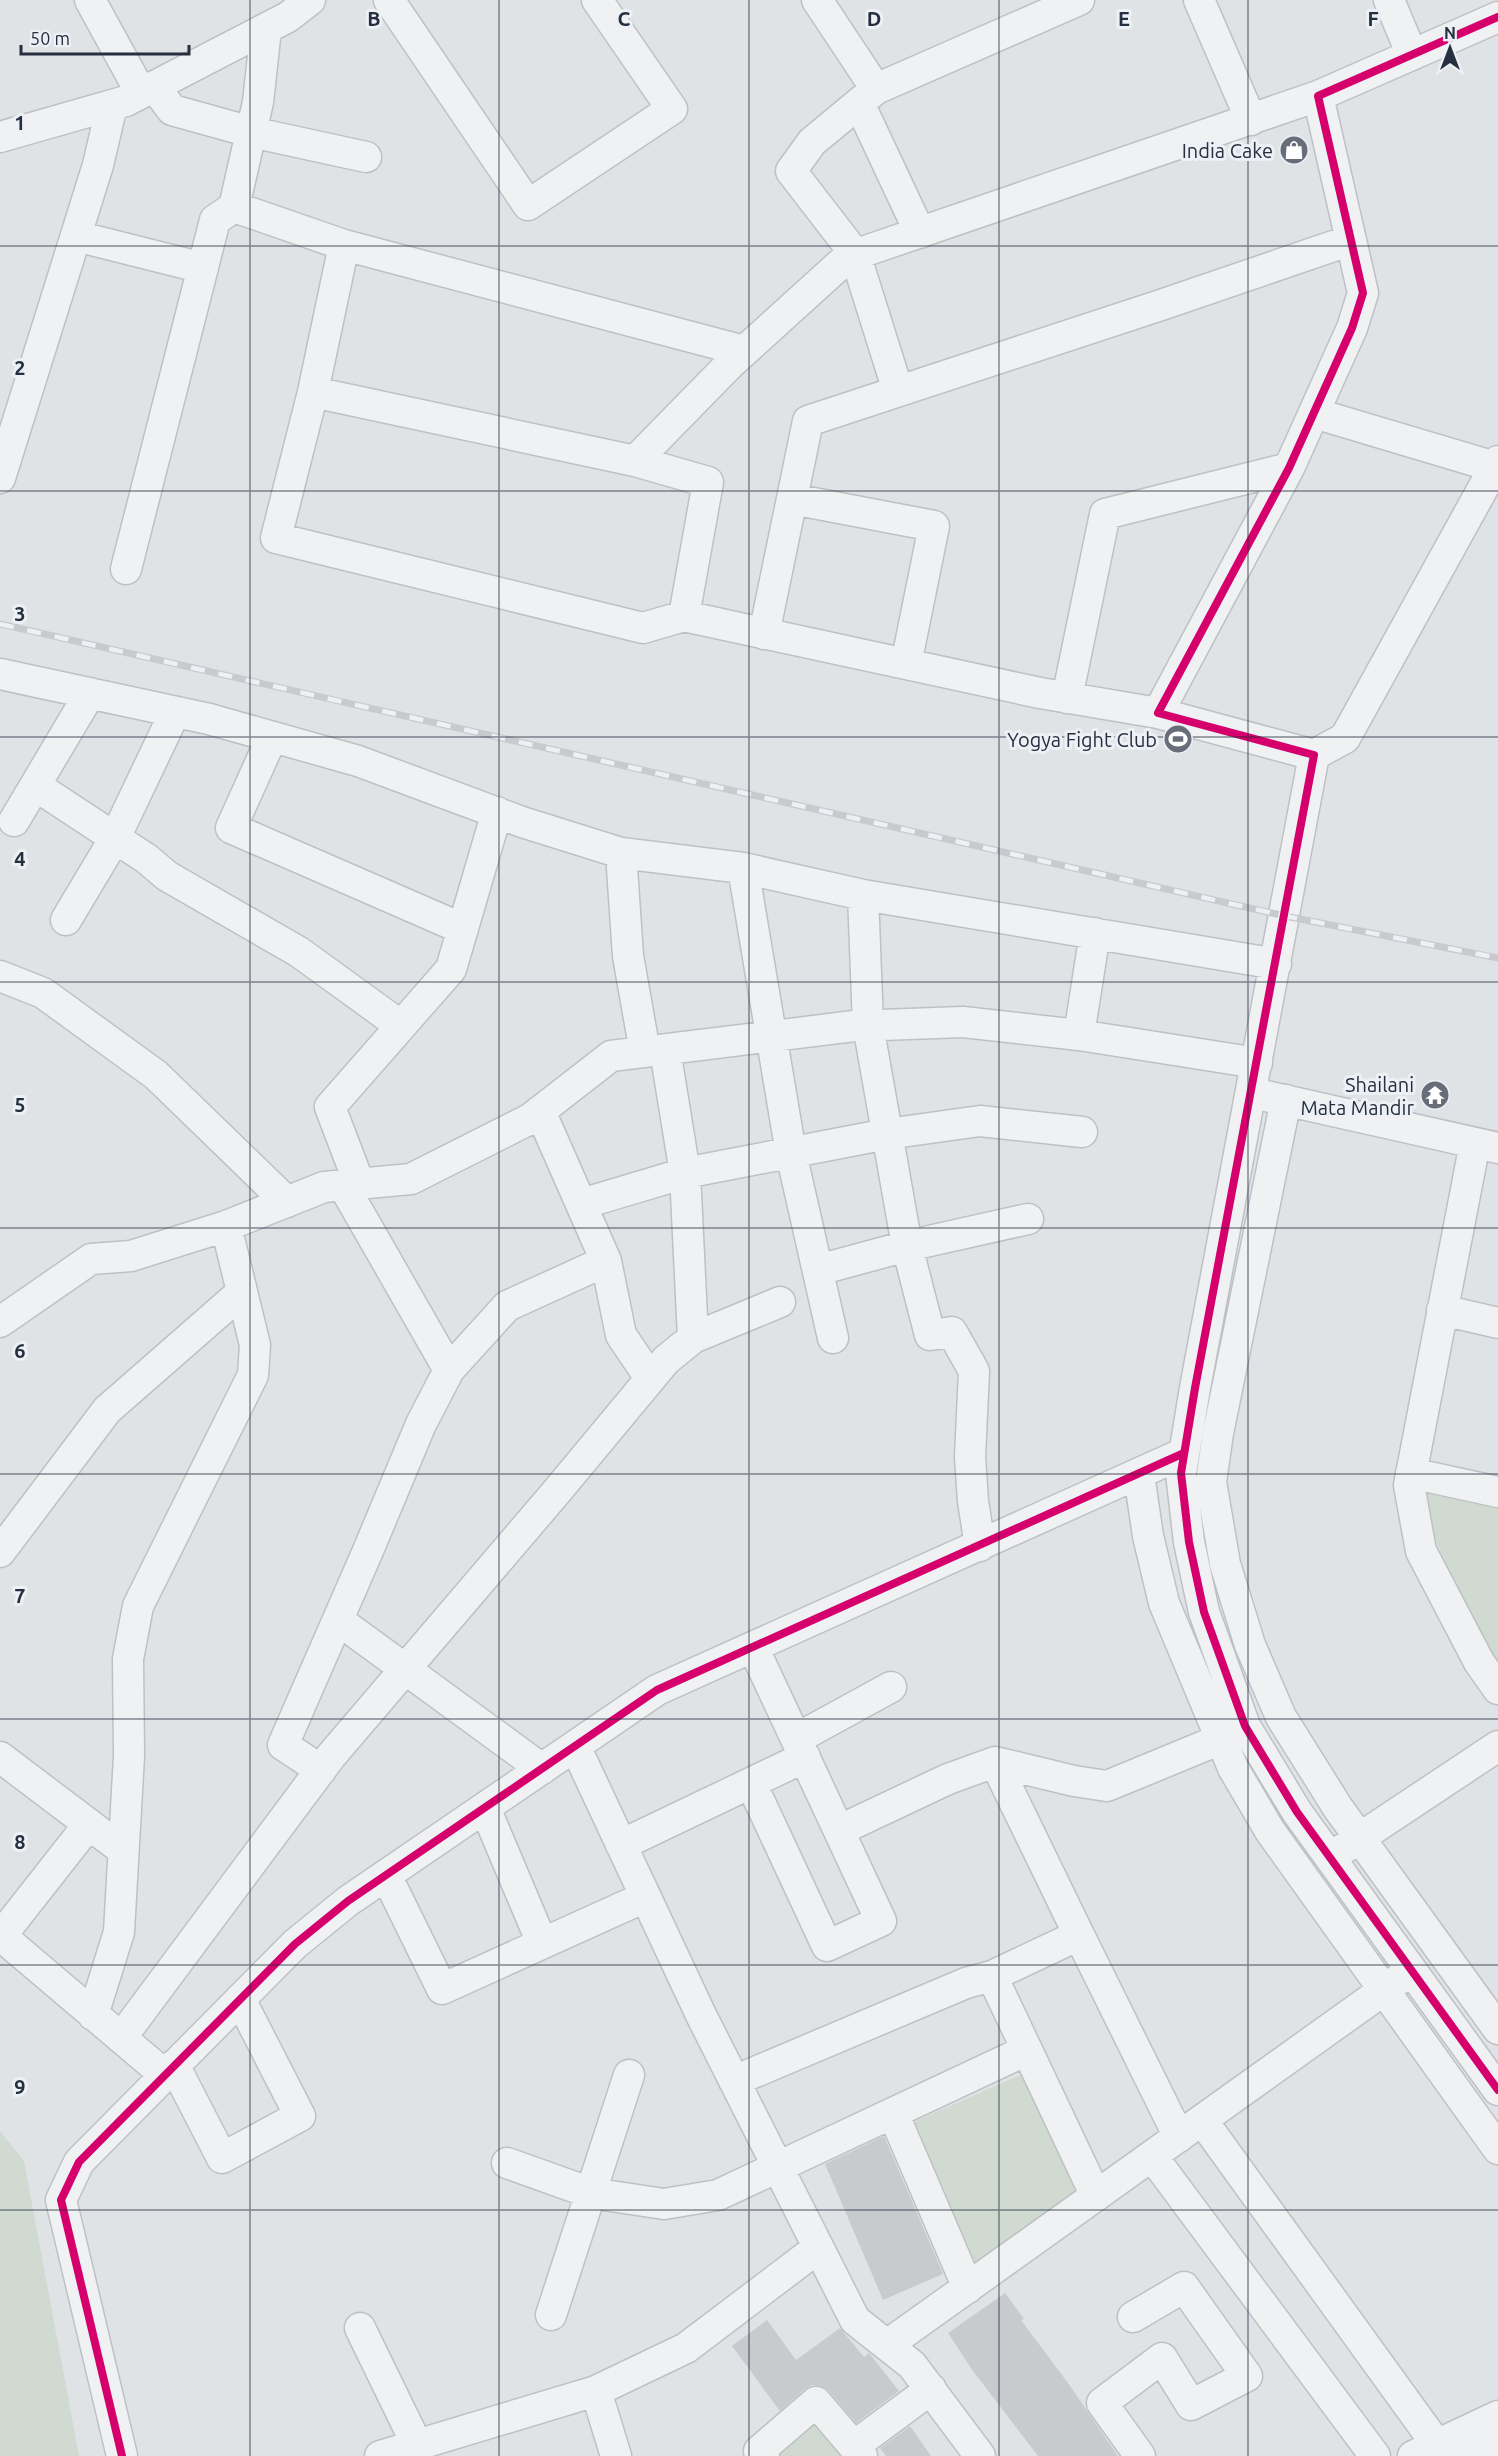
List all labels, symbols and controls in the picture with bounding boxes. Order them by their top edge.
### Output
text: B [367,7,381,30]
text: C [618,7,631,30]
text: D [867,7,881,30]
text: E [1118,7,1130,30]
text: F [1367,7,1379,30]
scale bar [21,18,189,56]
north arrow [1420,18,1480,78]
text: N [1444,24,1456,42]
text: 50 m [30,28,70,48]
text: 1 [14,111,26,134]
shop icon: India Cake [1278,134,1310,166]
place label: India Cake [1182,139,1273,162]
text: 2 [14,356,26,379]
text: 3 [14,602,26,625]
sports icon: Yogya Fight Club [1162,723,1194,755]
place label: Yogya Fight Club [1007,728,1157,751]
text: 4 [14,847,26,870]
place label: Shailani Mata Mandir [1300,1073,1414,1119]
temple icon: Shailani Mata Mandir [1419,1079,1451,1111]
text: 5 [14,1093,26,1116]
text: 6 [14,1339,26,1362]
text: 7 [14,1584,26,1607]
text: 8 [14,1830,26,1853]
text: 9 [14,2075,26,2098]

